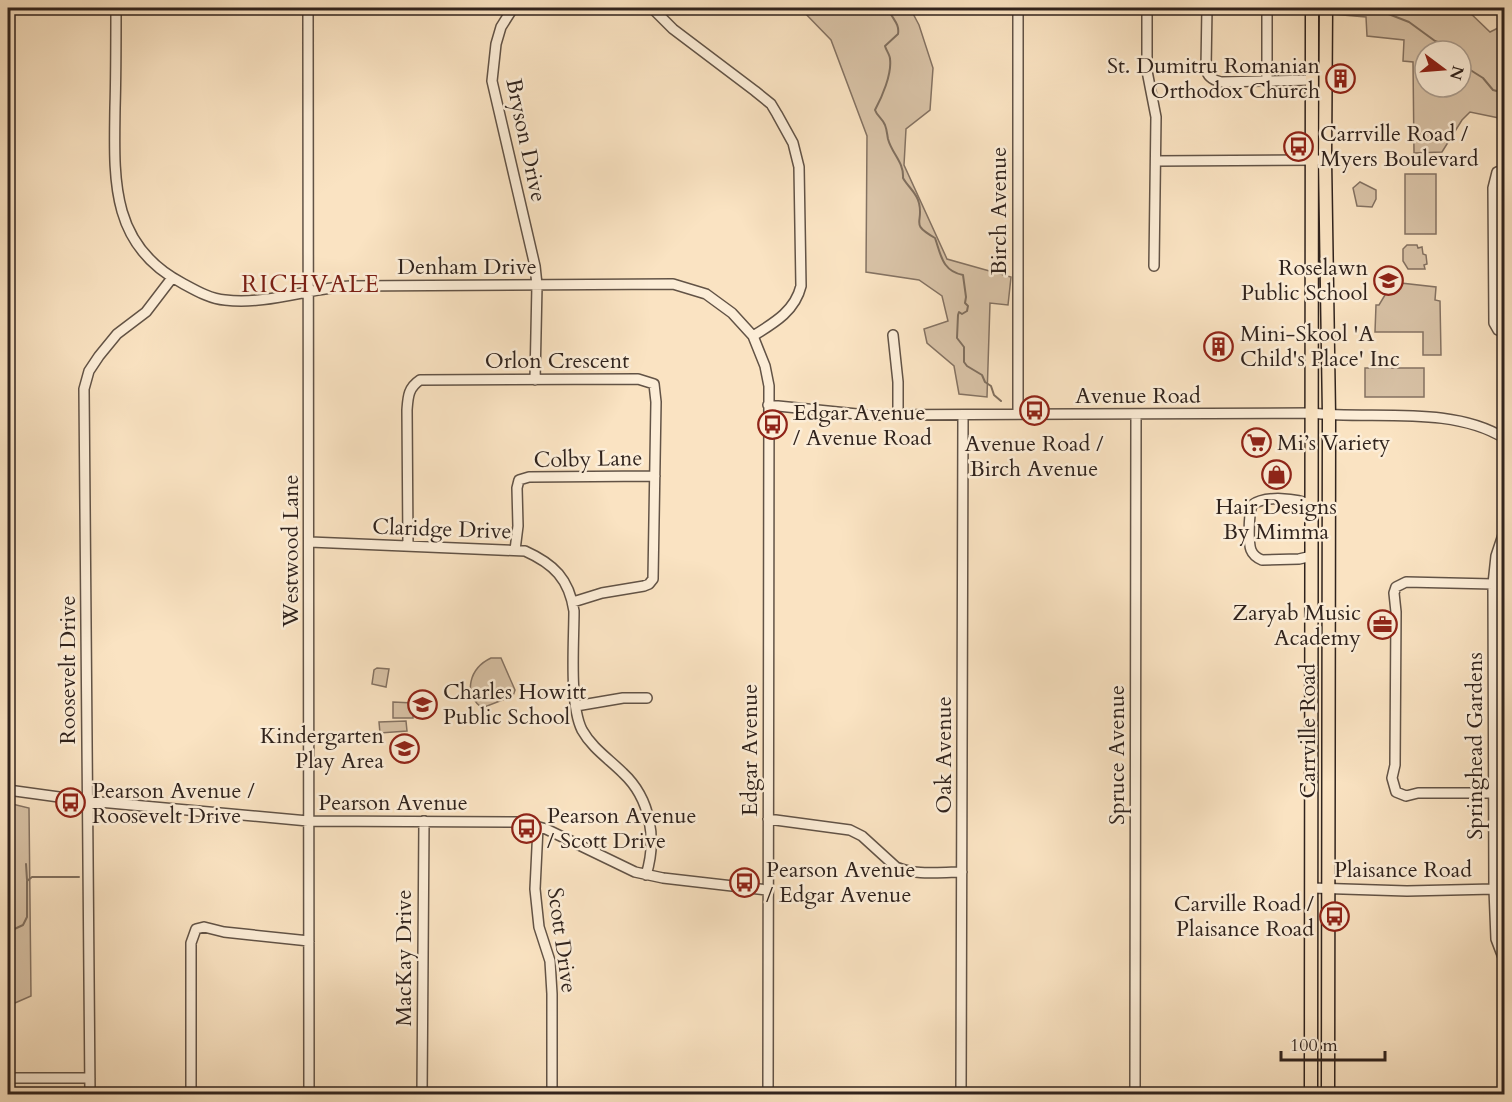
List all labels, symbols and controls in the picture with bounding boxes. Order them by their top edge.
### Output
north arrow [1413,39,1473,99]
place label: St. Dumitru Romanian Orthodox Church [1107,51,1320,106]
building icon: St. Dumitru Romanian Orthodox Church [1325,62,1357,94]
text: N [1444,63,1469,83]
street label: Bryson Drive [498,76,554,205]
place label: Carrville Road / Myers Boulevard [1320,119,1479,174]
bus stop icon: Carrville Road / Myers Boulevard [1283,130,1315,162]
street label: Birch Avenue [984,147,1014,275]
street label: Denham Drive [397,252,537,282]
place label: Roselawn Public School [1241,253,1368,308]
school or university icon: Roselawn Public School [1373,264,1405,296]
district label: RICHVALE [241,268,381,301]
place label: Mini-Skool 'A Child's Place' Inc [1240,319,1400,374]
building icon: Mini-Skool 'A Child's Place' Inc [1203,330,1235,362]
street label: Orlon Crescent [485,346,629,376]
street label: Avenue Road [1075,381,1201,411]
bus stop icon: Avenue Road / Birch Avenue [1018,395,1050,427]
place label: Edgar Avenue / Avenue Road [793,398,932,453]
bus stop icon: Edgar Avenue / Avenue Road [756,409,788,441]
supermarket icon: Mi’s Variety [1240,426,1272,458]
place label: Mi’s Variety [1277,428,1391,458]
place label: Avenue Road / Birch Avenue [965,429,1104,484]
street label: Colby Lane [533,443,643,475]
shop icon: Hair Designs By Mimma [1260,458,1292,490]
street label: Westwood Lane [276,475,306,628]
place label: Hair Designs By Mimma [1215,492,1337,547]
street label: Claridge Drive [372,512,512,546]
street label: Roosevelt Drive [53,595,83,745]
place label: Zaryab Music Academy [1233,598,1361,653]
office icon: Zaryab Music Academy [1366,609,1398,641]
street label: Springhead Gardens [1460,652,1490,840]
street label: Carrville Road [1293,663,1323,799]
place label: Charles Howitt Public School [443,677,586,732]
street label: Edgar Avenue [735,684,765,816]
street label: Spruce Avenue [1102,685,1132,825]
school or university icon: Charles Howitt Public School [406,688,438,720]
street label: Oak Avenue [929,696,959,814]
place label: Kindergarten Play Area [260,721,384,776]
school or university icon: Kindergarten Play Area [389,732,421,764]
place label: Pearson Avenue / Roosevelt Drive [92,776,255,831]
bus stop icon: Pearson Avenue / Roosevelt Drive [55,787,87,819]
street label: Pearson Avenue [318,788,468,818]
place label: Pearson Avenue / Scott Drive [547,801,697,856]
bus stop icon: Pearson Avenue / Scott Drive [510,812,542,844]
place label: Pearson Avenue / Edgar Avenue [766,855,916,910]
street label: Plaisance Road [1334,855,1472,885]
bus stop icon: Pearson Avenue / Edgar Avenue [729,866,761,898]
street label: Scott Drive [540,886,584,995]
place label: Carville Road / Plaisance Road [1174,889,1315,944]
street label: MacKay Drive [389,890,419,1026]
bus stop icon: Carville Road / Plaisance Road [1319,900,1351,932]
scale bar [1281,1024,1384,1062]
text: 100 m [1290,1033,1338,1058]

